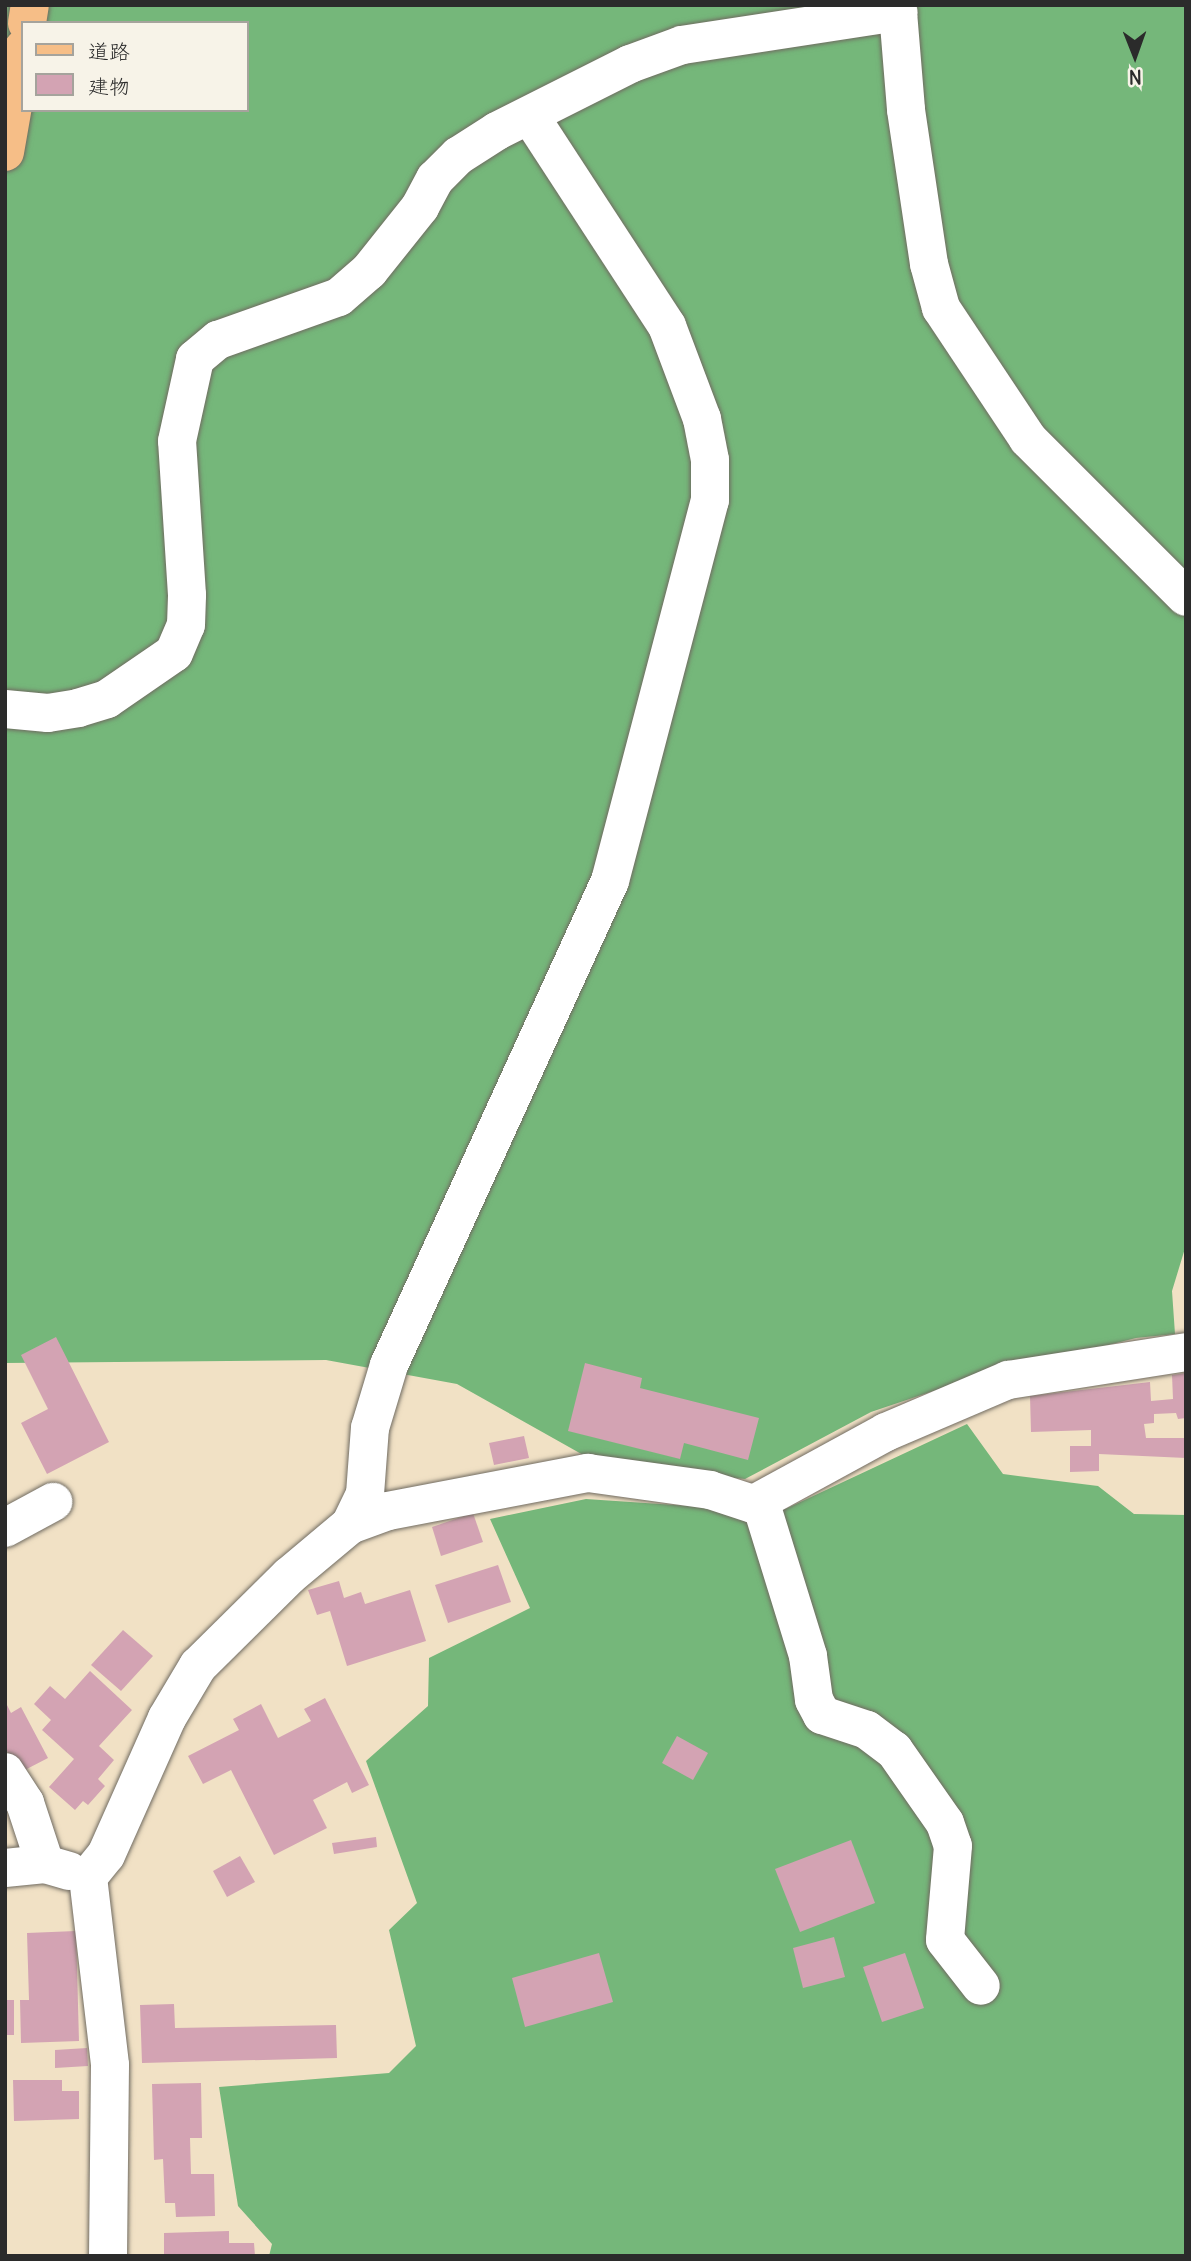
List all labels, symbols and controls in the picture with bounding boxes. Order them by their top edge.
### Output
legend [21,21,248,112]
north arrow [1100,21,1170,91]
text: 道路 [88,38,130,65]
text: N [1129,65,1142,89]
text: 建物 [88,73,130,100]

